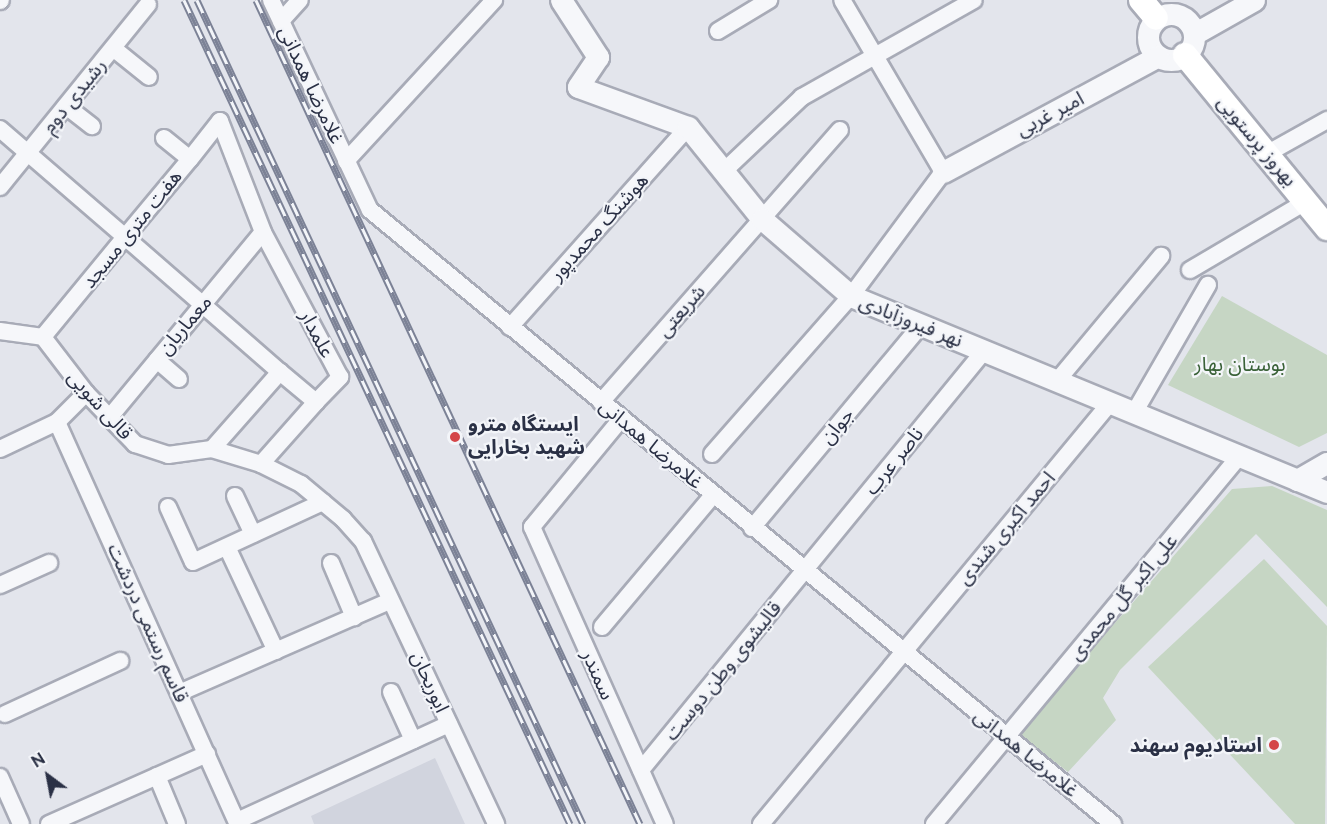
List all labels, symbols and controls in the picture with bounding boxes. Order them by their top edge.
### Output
street label: غلامرضا همدانی [273,22,349,148]
street label: رشیدی دوم [37,54,111,138]
street label: امیر غربی [1012,86,1088,142]
street label: بهروز پرستویی [1212,91,1302,191]
street label: هفت متری مسجد [77,165,187,293]
street label: هوشنگ محمدپور [544,168,654,286]
street label: شریعتی [652,280,710,342]
street label: نهر فیروزآبادی [856,289,966,353]
street label: معماریان [153,290,217,360]
street label: علمدار [295,306,339,362]
park label: بوستان بهار [1194,352,1286,376]
street label: قالی شویی [62,365,138,445]
street label: غلامرضا همدانی [594,394,708,494]
street label: جوان [815,403,859,449]
place label: ایستگاه مترو شهید بخارایی [468,413,585,460]
street label: ناصر عرب [859,422,929,500]
marker: ایستگاه مترو شهید بخارایی [446,428,464,446]
street label: احمد اکبری شندی [952,467,1060,589]
street label: علی اکبر گل محمدی [1063,529,1183,665]
street label: قاسم رستمی دردشت [102,540,194,706]
street label: قالیشوی وطن دوست [659,596,787,746]
street label: سمندر [576,646,620,704]
street label: ابوریحان [406,648,454,716]
street label: غلامرضا همدانی [969,704,1083,802]
place label: استادیوم سهند [1130,733,1262,757]
marker: استادیوم سهند [1267,738,1281,752]
north arrow [18,746,78,806]
text: N [28,749,48,772]

